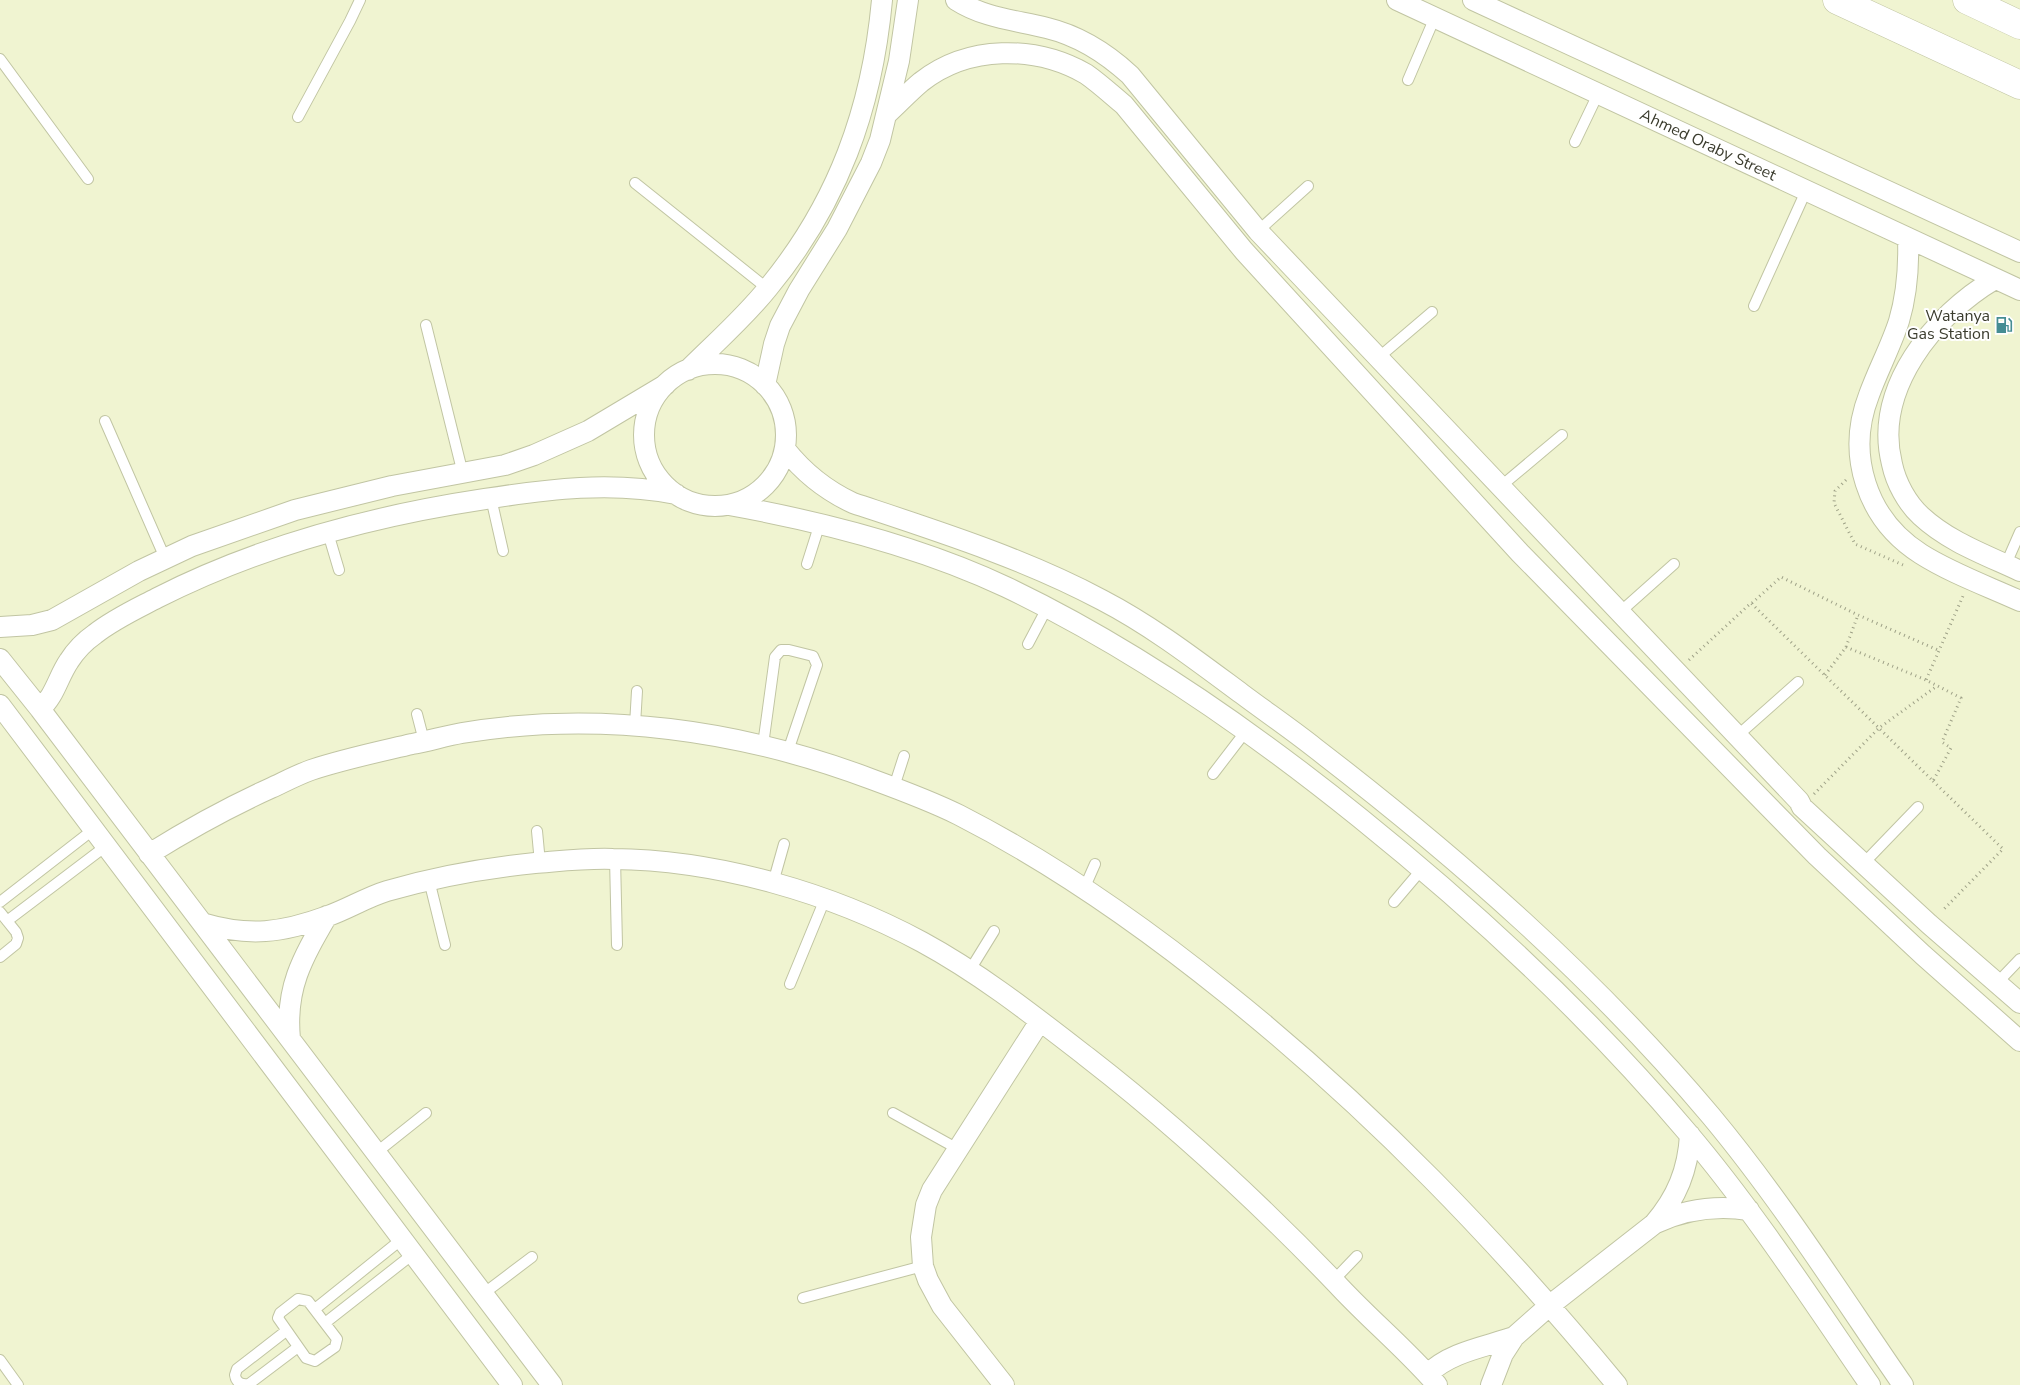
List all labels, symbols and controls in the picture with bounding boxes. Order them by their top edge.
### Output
street label: Ahmed Oraby Street [1636,104,1780,186]
place label: Watanya Gas Station [1907,305,1990,345]
fuel station icon: Watanya Gas Station [1994,315,2014,335]

